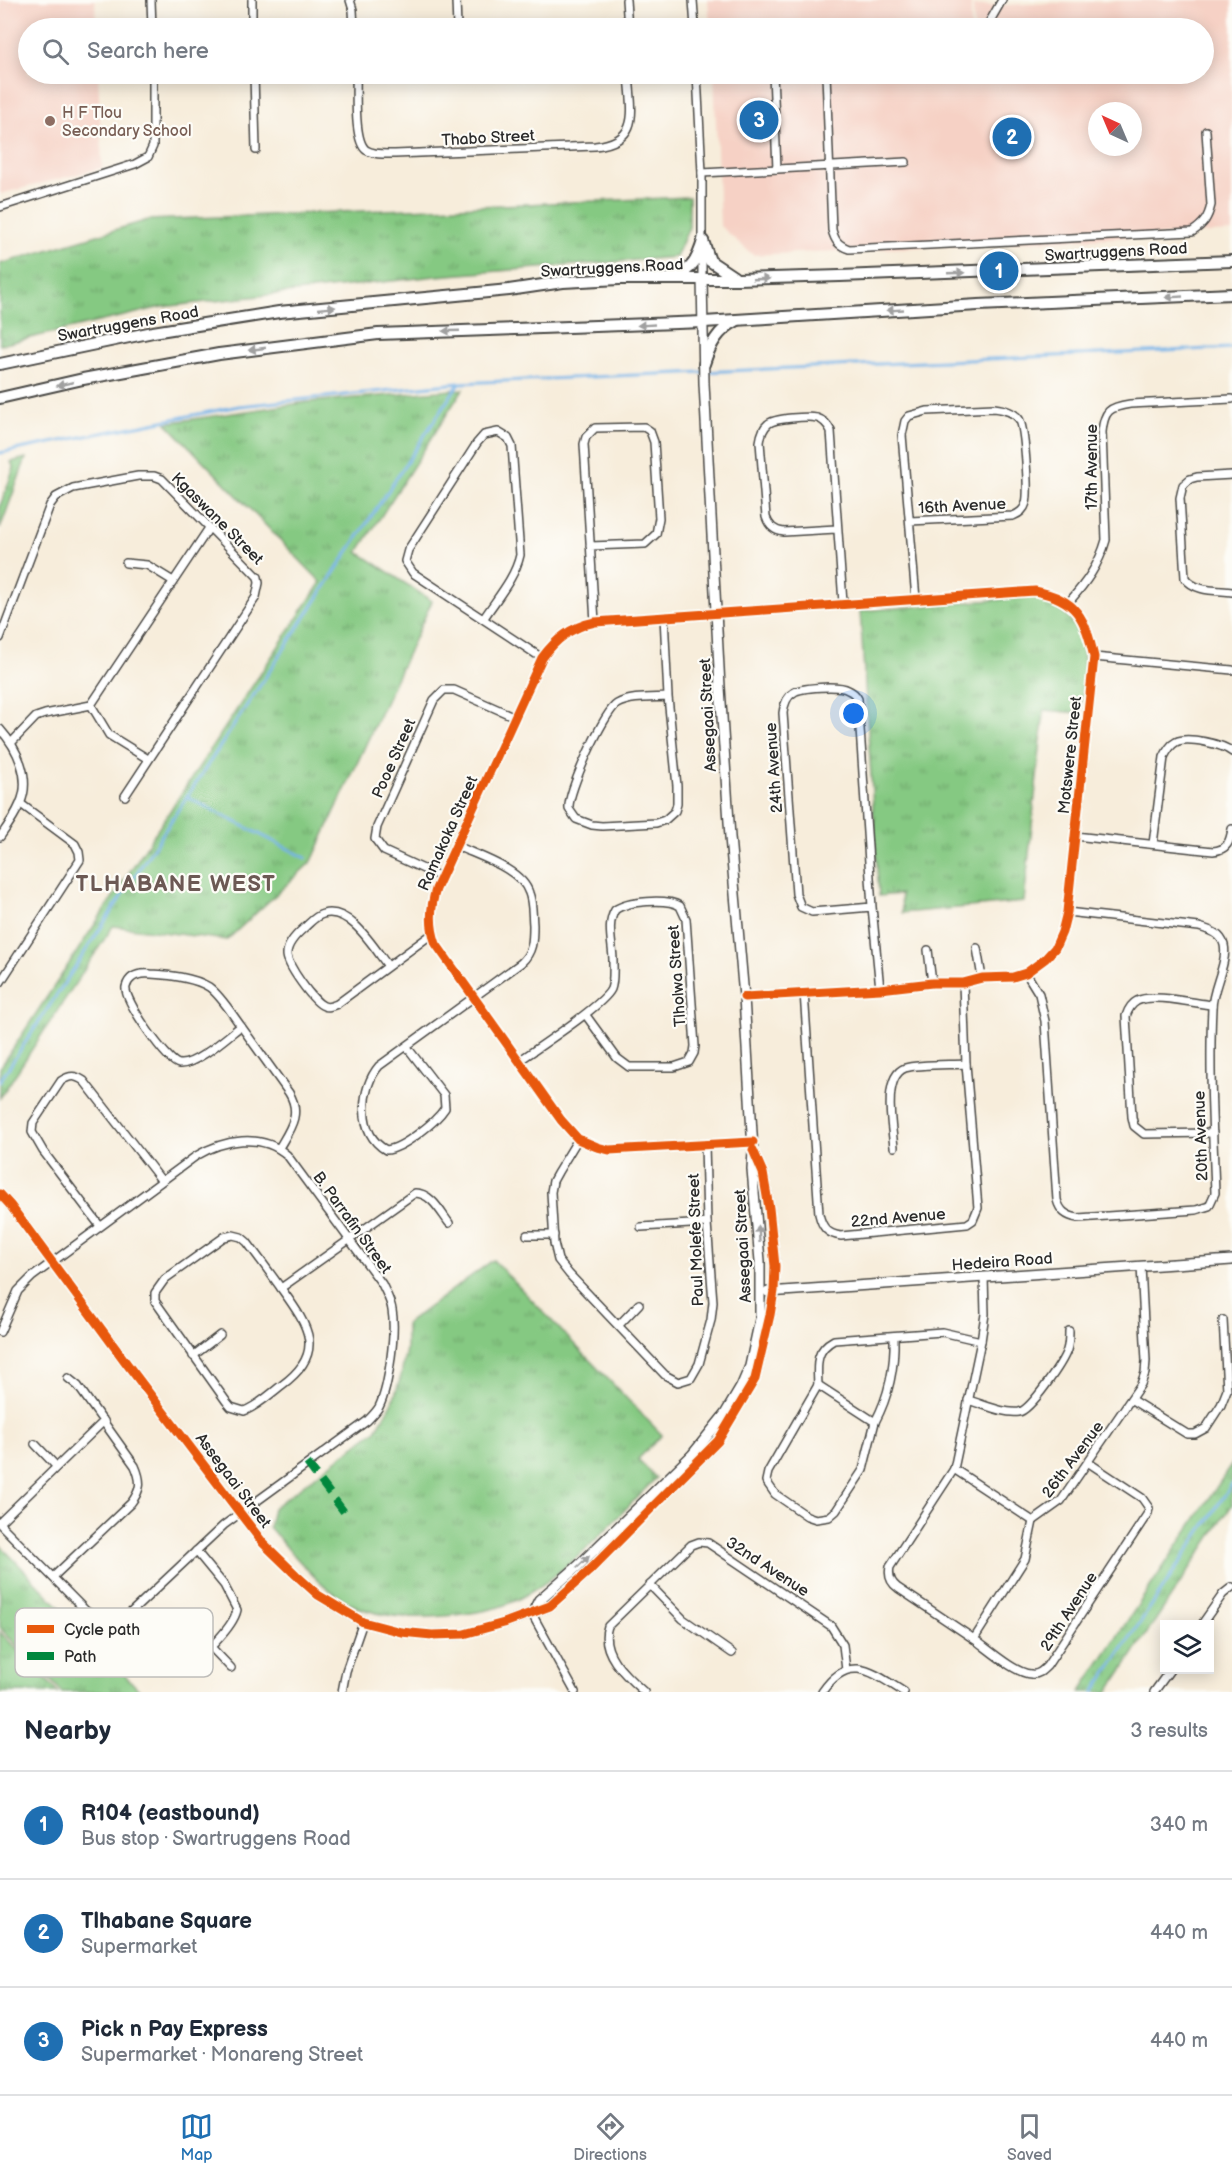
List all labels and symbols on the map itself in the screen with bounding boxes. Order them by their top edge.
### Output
pin: 3 [740,98,778,142]
north arrow [1088,102,1142,156]
place label: H F Tlou Secondary School [62,104,192,141]
marker: H F Tlou Secondary School [43,114,57,128]
pin: 2 [992,114,1032,160]
street label: Thabo Street [441,127,535,150]
street label: Swartruggens Road [1044,239,1188,266]
pin: 1 [980,248,1018,294]
street label: Swartruggens Road [540,255,684,282]
one-way arrow [946,268,965,277]
one-way arrow [751,274,770,283]
one-way arrow [1164,292,1183,301]
street label: Swartruggens Road [56,303,200,346]
one-way arrow [317,303,336,312]
one-way arrow [885,305,904,314]
one-way arrow [636,320,655,329]
one-way arrow [441,327,460,336]
one-way arrow [247,345,266,354]
one-way arrow [55,379,74,389]
street label: 17th Avenue [1083,424,1102,510]
street label: Kgaswane Street [167,469,267,569]
street label: 16th Avenue [918,495,1007,518]
street label: Assegaai Street [696,658,721,772]
street label: Motswere Street [1055,695,1086,815]
your location [839,699,868,728]
street label: Pooe Street [368,716,420,801]
street label: 24th Avenue [762,721,787,814]
street label: Ramakoka Street [414,773,482,894]
district label: TLHABANE WEST [76,871,276,898]
street label: Tlholwa Street [664,924,691,1027]
street label: 20th Avenue [1190,1090,1213,1182]
street label: B. Parrafin Street [308,1168,395,1278]
street label: Paul Molefe Street [685,1173,708,1307]
street label: Assegaai Street [731,1189,756,1303]
street label: 22nd Avenue [850,1205,947,1232]
one-way arrow [754,1225,763,1244]
street label: Hedeira Road [951,1249,1053,1275]
street label: 26th Avenue [1038,1417,1108,1502]
street label: Assegaai Street [191,1430,275,1532]
street label: 32nd Avenue [722,1533,813,1602]
one-way arrow [576,1555,590,1569]
street label: 29th Avenue [1037,1568,1102,1655]
legend [15,1608,213,1677]
text: Cycle path [64,1621,140,1640]
text: Path [64,1648,96,1667]

